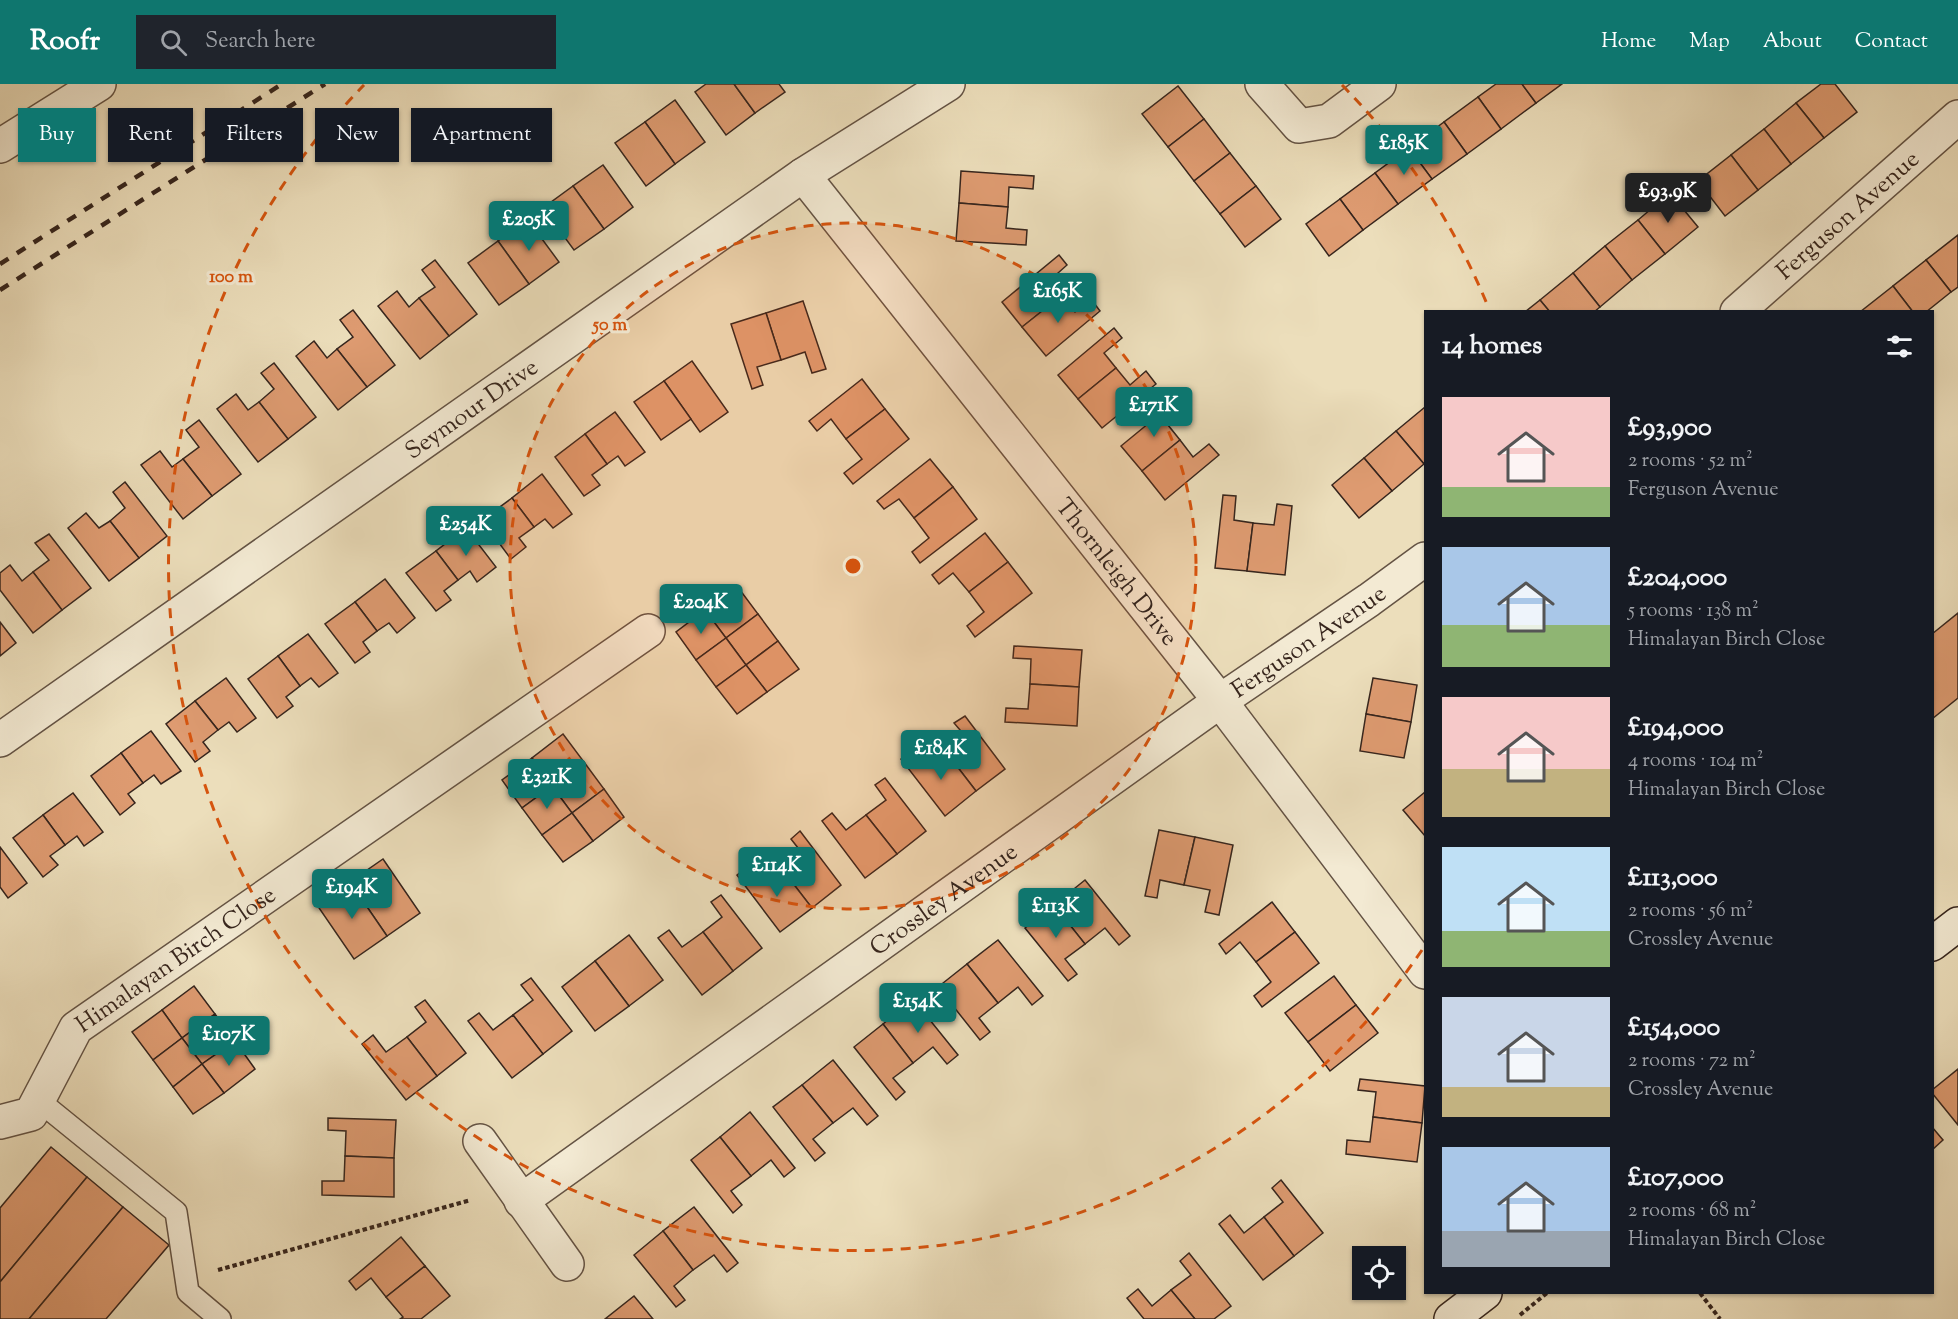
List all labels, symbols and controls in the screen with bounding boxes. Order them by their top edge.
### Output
search box [136,15,556,69]
text: Roofr [30,22,100,62]
icon: search [157,26,190,59]
text: Search here [205,26,315,58]
text: Home [1601,27,1656,57]
text: Map [1689,27,1730,57]
text: About [1763,27,1822,57]
text: Contact [1855,27,1928,57]
chip: Buy [18,108,96,162]
chip: Rent [108,108,193,162]
chip: Filters [205,108,303,162]
chip: New [315,108,399,162]
chip: Apartment [411,108,552,162]
pin: £185K [1362,125,1446,176]
text: £185K [1379,130,1429,159]
street label: Ferguson Avenue [1770,144,1928,289]
pin: £93.9K [1619,173,1717,224]
text: £93.9K [1639,178,1697,207]
pin: £205K [487,201,571,252]
text: £205K [503,206,555,235]
text: 100 m [209,265,253,291]
pin: £165K [1016,273,1100,324]
text: £165K [1033,278,1083,307]
text: 50 m [591,313,627,339]
text: 14 homes [1442,328,1542,365]
icon: filters [1883,330,1916,363]
street label: Seymour Drive [399,352,546,469]
pin: £171K [1112,387,1196,438]
text: £171K [1129,392,1179,421]
text: £93,900 [1628,410,1712,447]
icon: home [1490,421,1562,493]
text: 2 rooms · 52 m² [1628,447,1753,476]
text: Ferguson Avenue [1628,476,1779,505]
street label: Thornleigh Drive [1047,492,1185,654]
pin: £254K [424,506,508,557]
text: £254K [440,511,492,540]
centre of rings [843,556,863,576]
text: £204,000 [1628,560,1727,597]
icon: home [1490,571,1562,643]
street label: Ferguson Avenue [1225,578,1394,708]
pin: £204K [659,584,743,635]
text: £204K [674,589,728,618]
text: 5 rooms · 138 m² [1628,597,1759,626]
text: Himalayan Birch Close [1628,626,1825,655]
text: £194,000 [1628,710,1724,747]
icon: home [1490,721,1562,793]
pin: £184K [899,730,983,781]
text: £184K [915,735,967,764]
text: 4 rooms · 104 m² [1628,747,1764,776]
pin: £321K [505,759,589,810]
text: £321K [522,764,572,793]
text: Himalayan Birch Close [1628,776,1825,805]
street label: Crossley Avenue [863,836,1025,965]
pin: £114K [735,847,819,898]
text: £114K [752,852,802,881]
text: £113,000 [1628,860,1718,897]
pin: £194K [310,869,394,920]
icon: home [1490,871,1562,943]
text: £194K [326,874,378,903]
street label: Himalayan Birch Close [69,879,283,1042]
pin: £113K [1014,888,1098,939]
text: £113K [1032,893,1080,922]
text: 2 rooms · 56 m² [1628,897,1753,926]
text: Crossley Avenue [1628,926,1773,955]
pin: £154K [876,983,960,1034]
text: £154K [893,988,943,1017]
text: £154,000 [1628,1010,1720,1047]
pin: £107K [187,1016,271,1067]
text: £107K [203,1021,255,1050]
icon: home [1490,1021,1562,1093]
text: 2 rooms · 72 m² [1628,1047,1756,1076]
text: Crossley Avenue [1628,1076,1773,1105]
text: £107,000 [1628,1160,1724,1197]
icon: home [1490,1171,1562,1243]
text: 2 rooms · 68 m² [1628,1197,1756,1226]
text: Himalayan Birch Close [1628,1226,1825,1255]
map controls [1352,1246,1406,1300]
button: locate [1352,1246,1406,1300]

